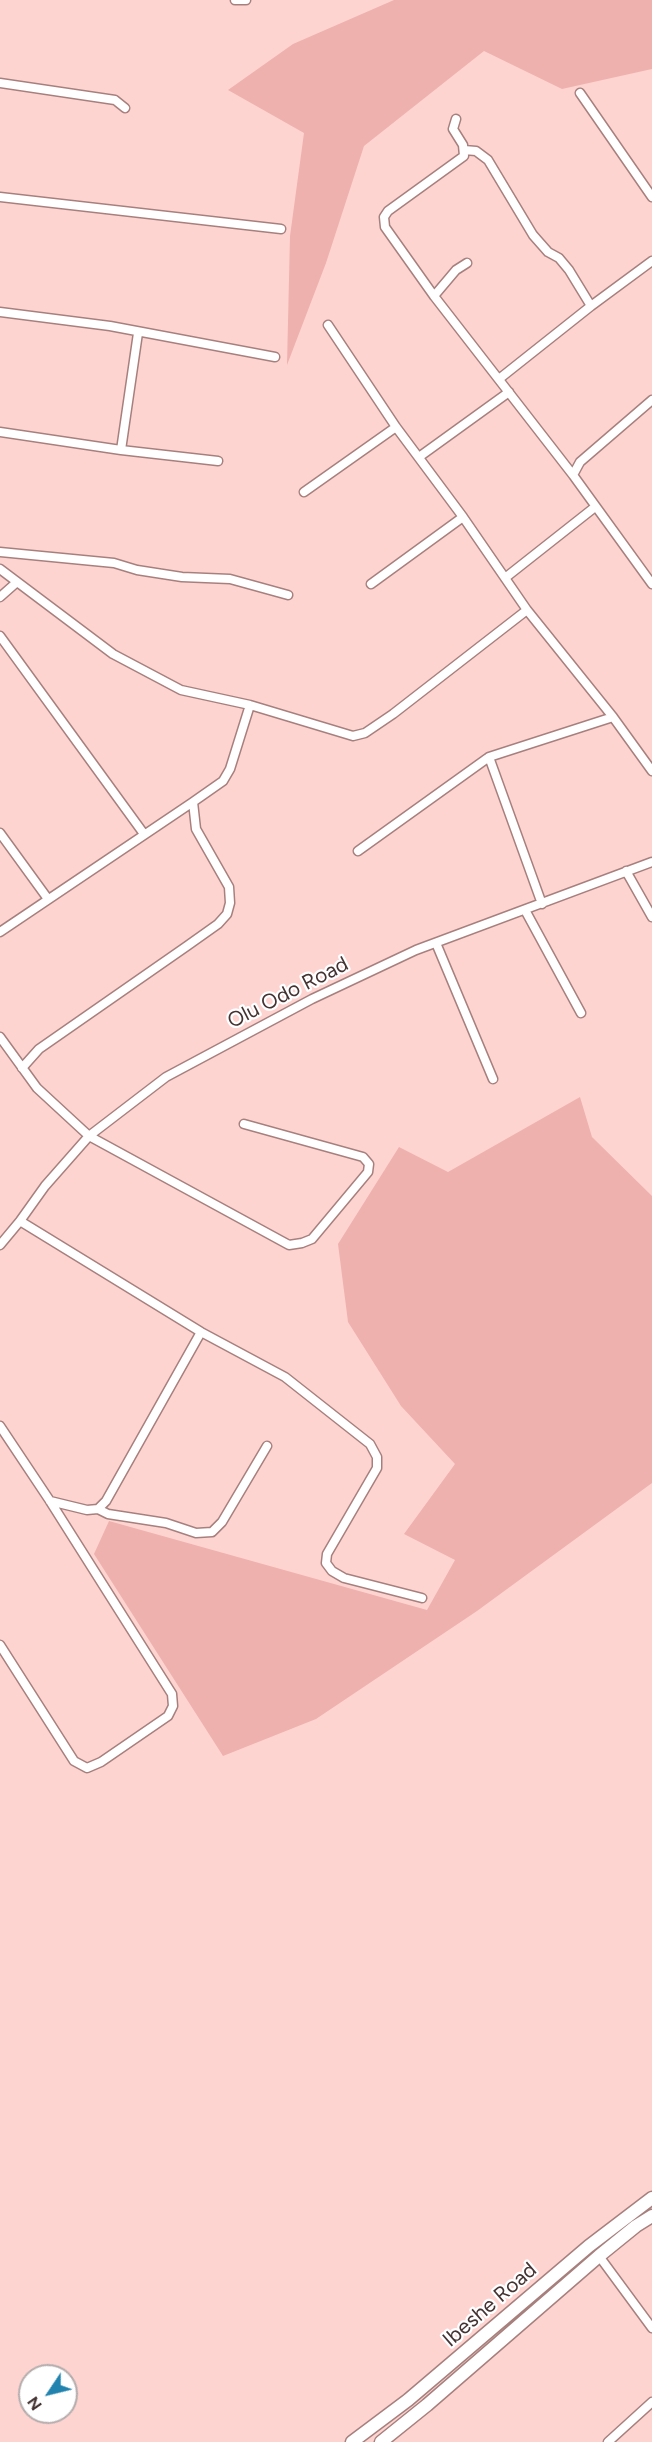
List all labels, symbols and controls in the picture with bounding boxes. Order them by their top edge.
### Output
street label: Olu Odo Road [223,952,353,1034]
street label: Ibeshe Road [438,2257,542,2353]
north arrow [18,2364,78,2424]
text: N [23,2393,46,2414]

